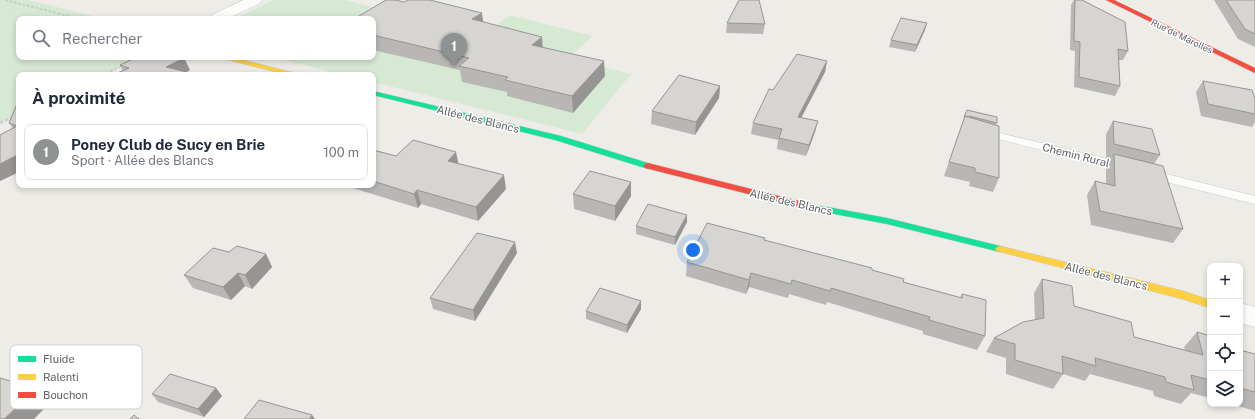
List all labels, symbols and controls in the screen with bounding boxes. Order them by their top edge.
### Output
search box [16,16,376,60]
street label: Rue de Marolles [1149,16,1215,56]
icon: search [30,27,52,49]
text: Rechercher [62,30,142,47]
pin: 1 [441,33,467,66]
text: À proximité [32,88,126,108]
street label: Allée des Blancs [436,103,521,135]
text: Poney Club de Sucy en Brie [71,136,265,153]
street label: Chemin Rural [1041,141,1111,169]
text: 1 [43,145,49,160]
text: 100 m [323,145,359,160]
text: Sport · Allée des Blancs [71,153,214,168]
street label: Allée des Blancs [748,187,834,217]
your location [683,240,703,260]
street label: Allée des Blancs [1064,260,1149,292]
map controls [1207,263,1243,407]
button: + [1207,263,1243,299]
button: − [1207,299,1243,335]
button: locate [1207,335,1243,371]
legend [10,345,142,409]
text: Fluide [43,353,75,365]
text: Ralenti [43,371,79,383]
button: layers [1207,371,1243,407]
text: Bouchon [43,389,88,401]

